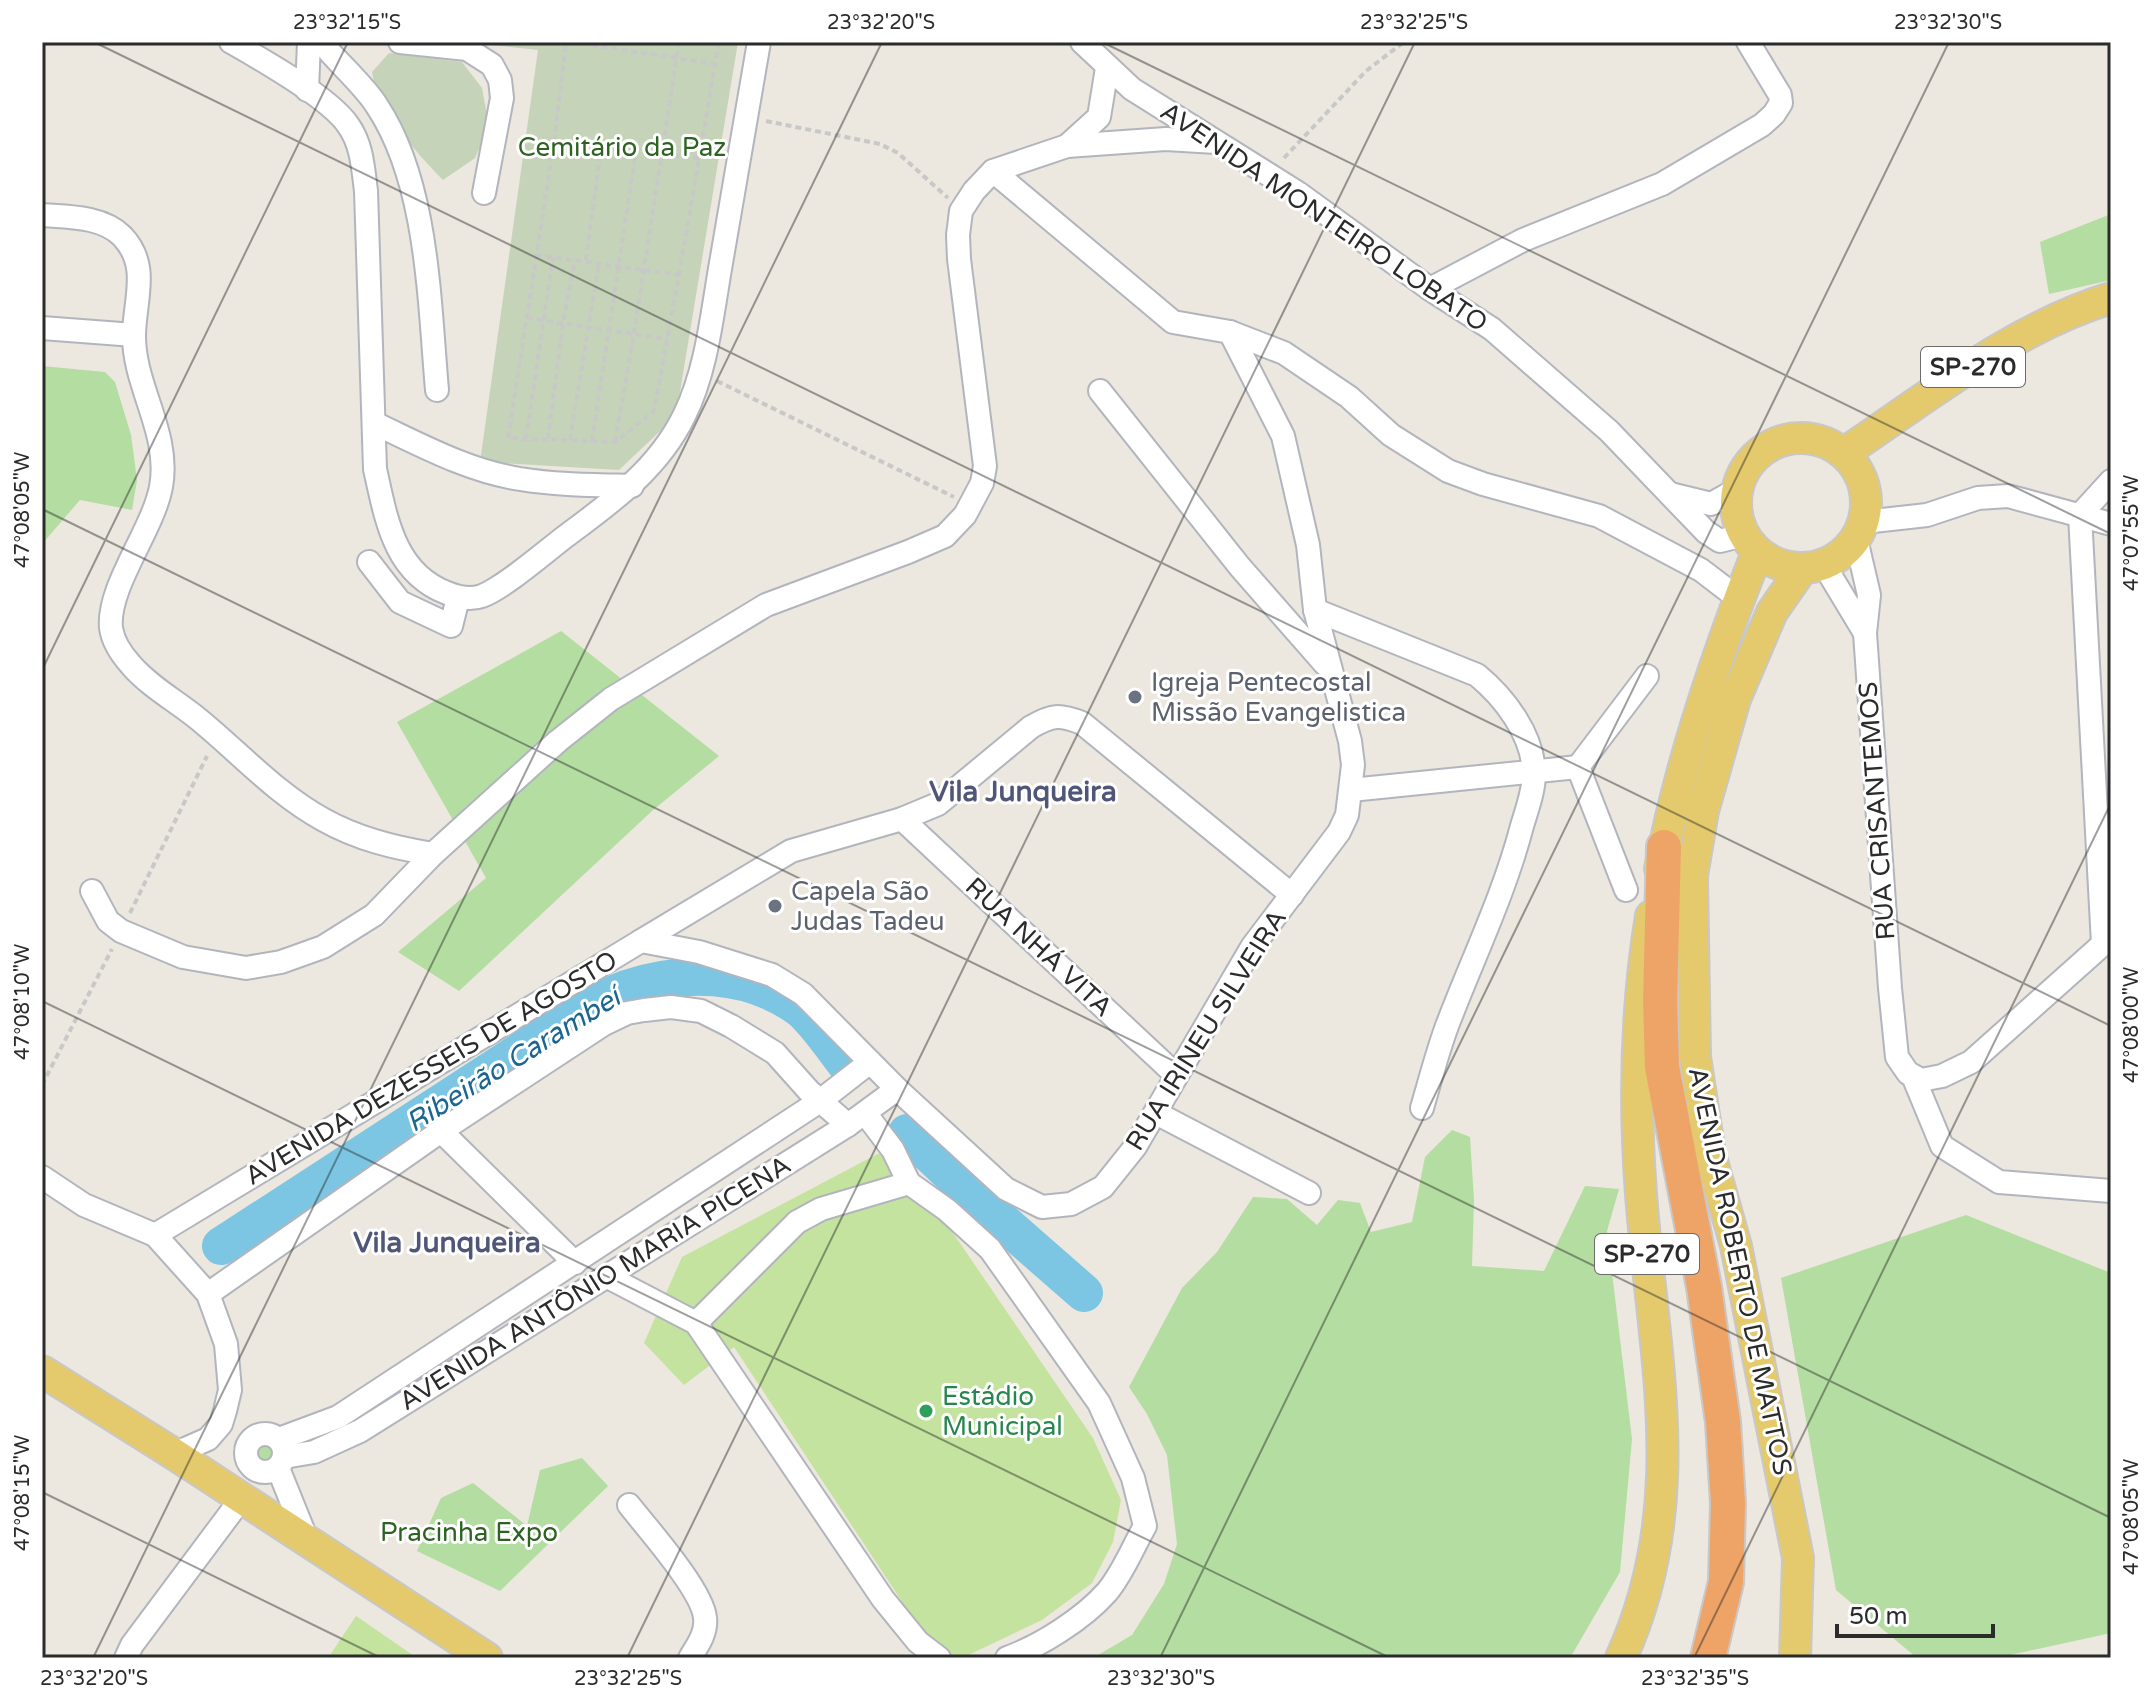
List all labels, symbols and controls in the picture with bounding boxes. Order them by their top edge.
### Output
text: 23°32'15"S [293,11,401,35]
text: 23°32'20"S [827,11,935,35]
text: 23°32'25"S [1360,11,1468,35]
text: 23°32'30"S [1894,11,2002,35]
street label: AVENIDA MONTEIRO LOBATO [1154,96,1494,338]
park label: Cemitário da Paz [518,132,726,163]
road number: SP-270 [1921,347,2025,387]
text: 47°08'05"W [11,452,35,568]
text: 47°07'55"W [2120,475,2144,591]
place label: Igreja Pentecostal Missão Evangelistica [1151,667,1406,728]
street label: RUA CRISANTEMOS [1853,681,1901,941]
marker: Igreja Pentecostal Missão Evangelistica [1126,688,1144,706]
district label: Vila Junqueira [929,775,1117,809]
street label: RUA NHÁ VITA [959,871,1119,1023]
place label: Capela São Judas Tadeu [791,876,945,937]
marker: Capela São Judas Tadeu [766,897,784,915]
street label: RUA IRINEU SILVEIRA [1119,904,1293,1156]
text: 47°08'10"W [11,944,35,1060]
street label: AVENIDA DEZESSEIS DE AGOSTO [239,944,623,1192]
text: 47°08'00"W [2120,967,2144,1083]
water label: Ribeirão Carambeí [400,978,631,1140]
street label: AVENIDA ROBERTO DE MATTOS [1682,1064,1798,1478]
street label: AVENIDA ANTÔNIO MARIA PICENA [394,1149,796,1417]
district label: Vila Junqueira [353,1226,541,1260]
road number: SP-270 [1595,1234,1699,1274]
place label: Estádio Municipal [942,1381,1063,1442]
marker: Estádio Municipal [917,1402,935,1420]
text: 47°08'15"W [11,1435,35,1551]
text: 47°08'05"W [2120,1459,2144,1575]
park label: Pracinha Expo [380,1517,558,1548]
scale bar [1837,1588,1993,1638]
text: 50 m [1849,1602,1907,1631]
text: 23°32'20"S [40,1667,148,1691]
text: 23°32'25"S [574,1667,682,1691]
text: 23°32'30"S [1107,1667,1215,1691]
text: 23°32'35"S [1641,1667,1749,1691]

